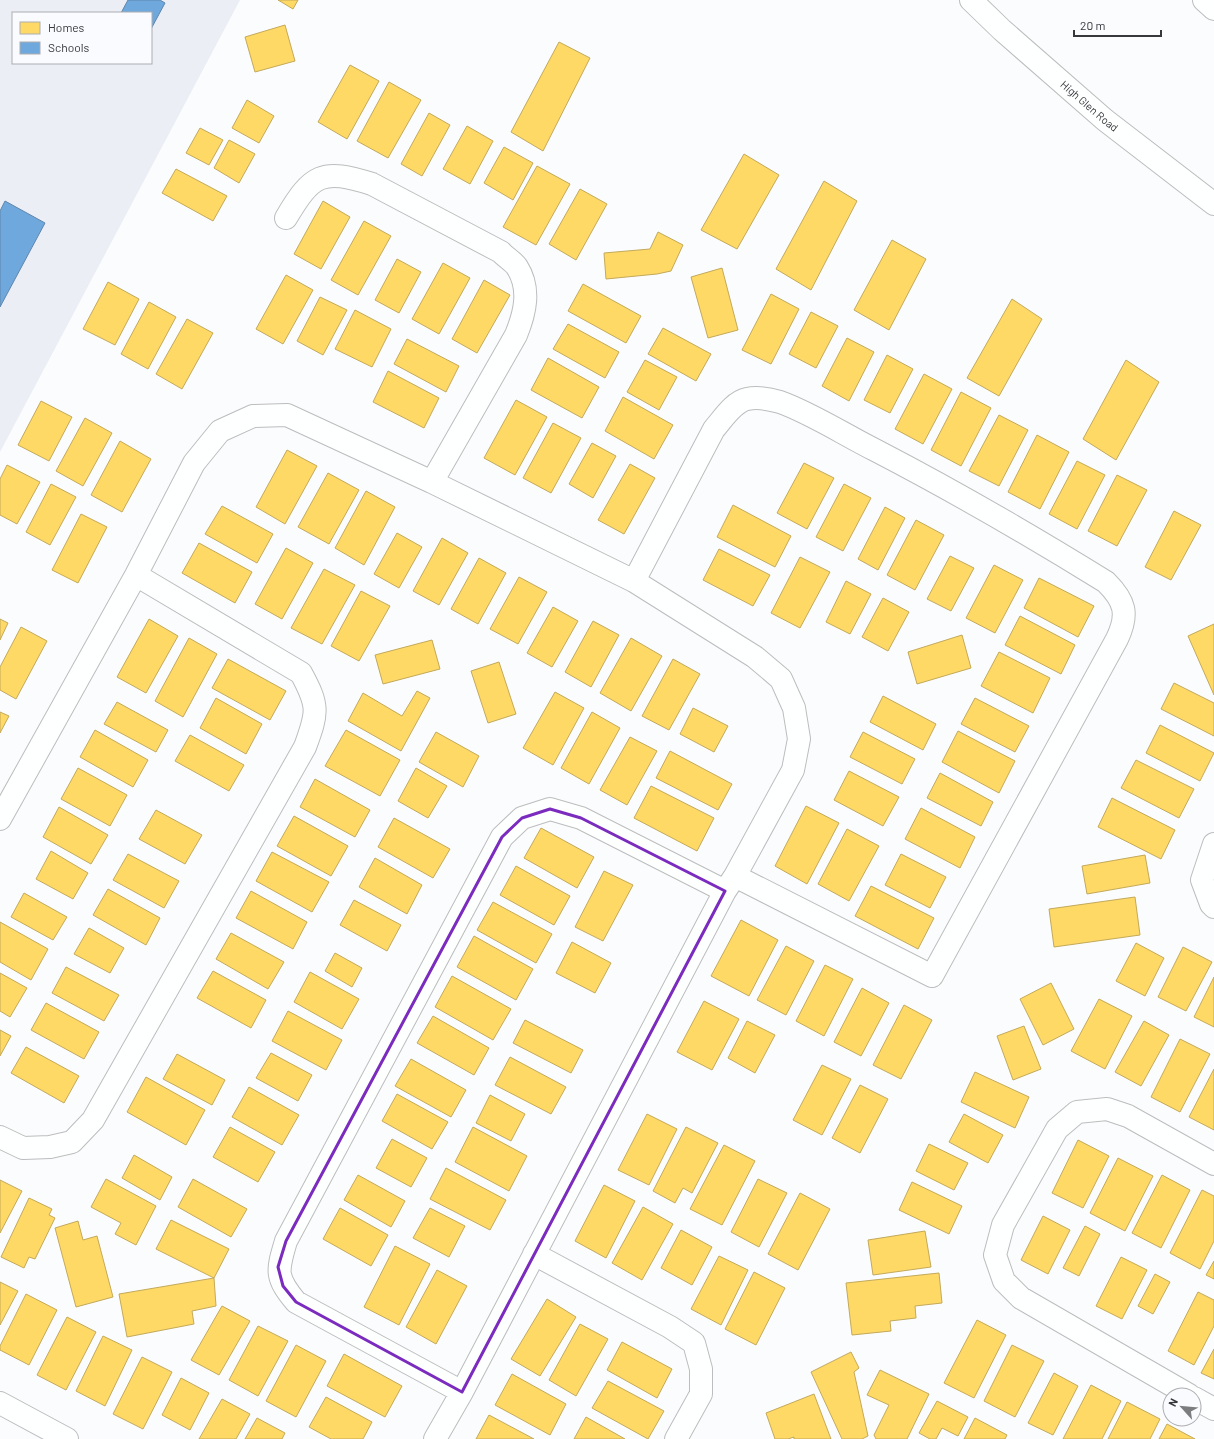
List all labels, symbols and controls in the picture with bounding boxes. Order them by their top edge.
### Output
legend [12,12,152,64]
scale bar [1074,12,1161,38]
text: 20 m [1080,18,1106,32]
text: Homes [48,20,85,34]
text: Schools [48,40,89,54]
street label: High Glen Road [1058,77,1121,134]
north arrow [1162,1387,1202,1427]
text: N [1165,1396,1180,1408]

